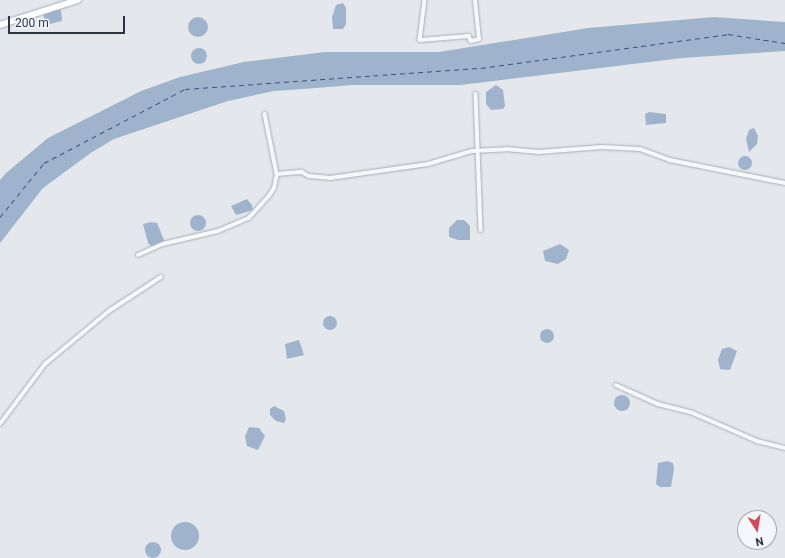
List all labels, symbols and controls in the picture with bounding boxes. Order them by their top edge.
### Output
scale bar [10,8,127,34]
text: 200 m [15,16,49,30]
north arrow [737,510,777,550]
text: N [754,534,765,548]

